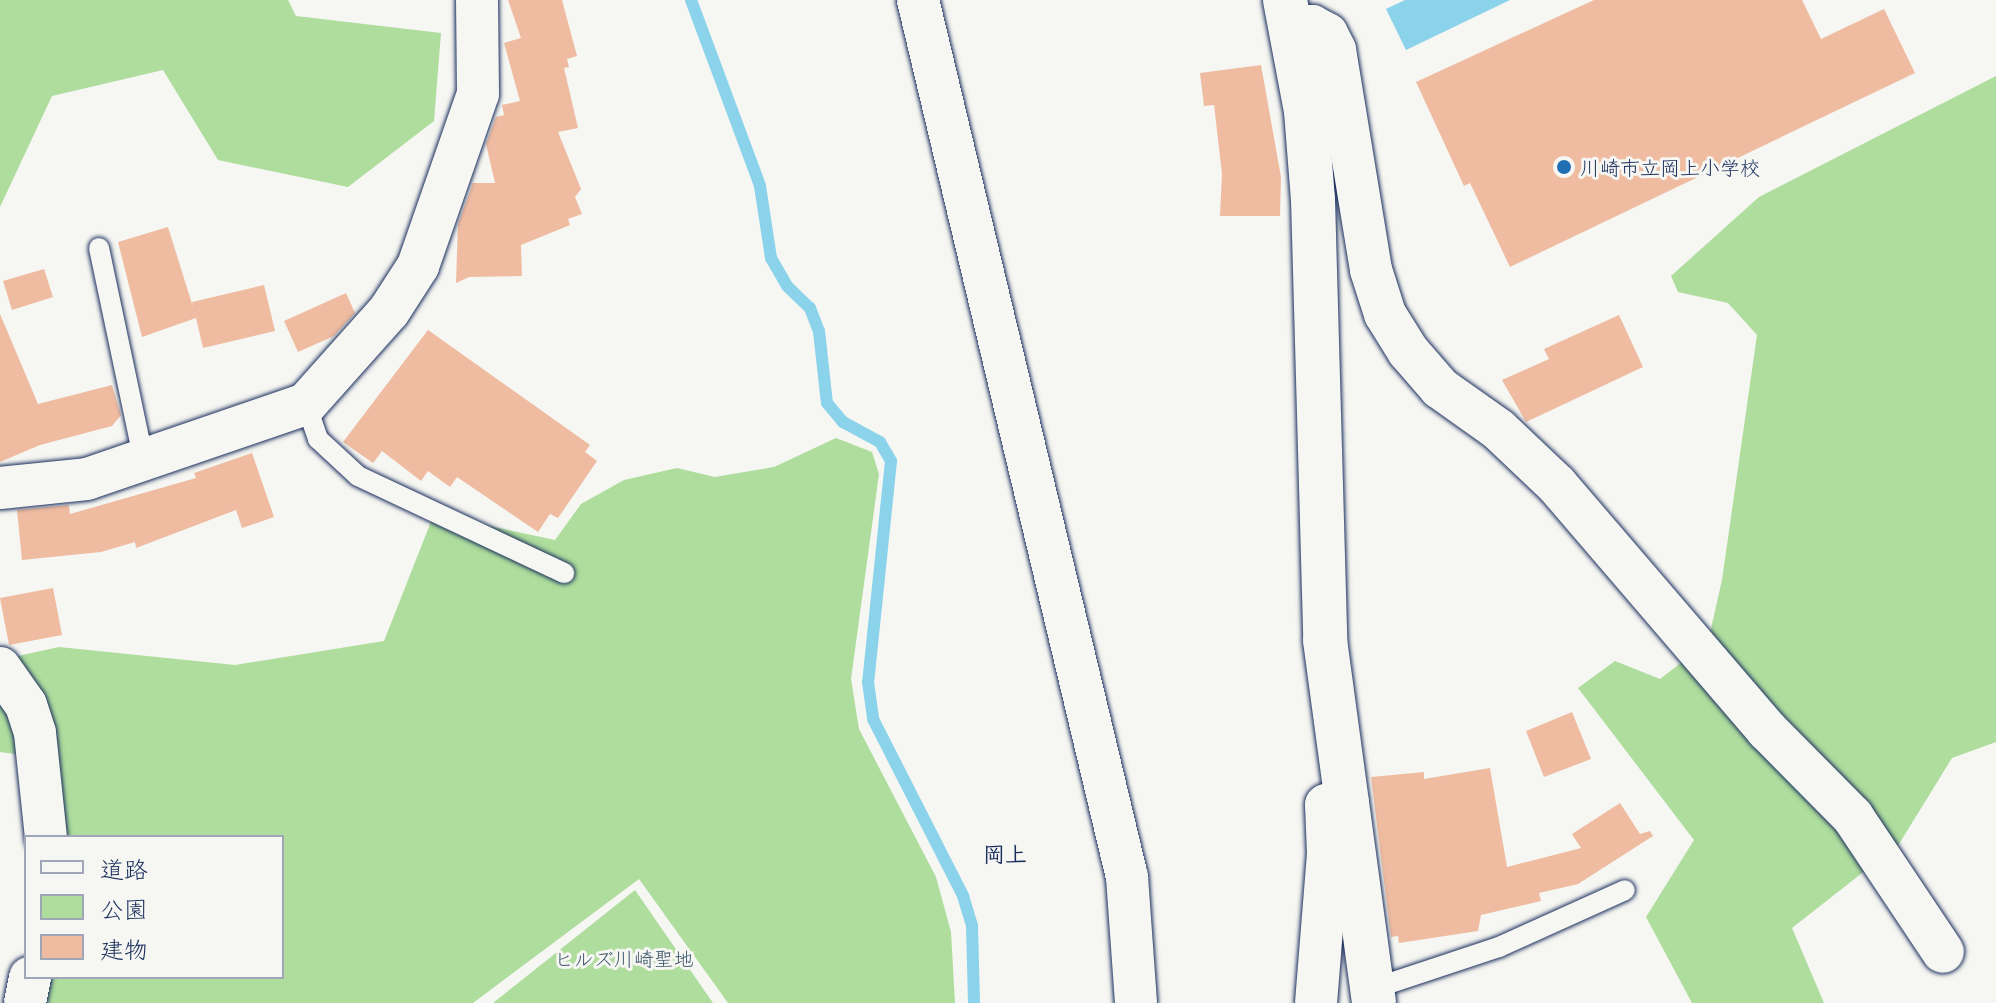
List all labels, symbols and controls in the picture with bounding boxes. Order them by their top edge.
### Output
place label: 川崎市立岡上小学校 [1580,155,1760,179]
marker: 川崎市立岡上小学校 [1555,158,1573,176]
legend [24,835,284,979]
district label: 岡上 [983,842,1027,868]
text: 道路 [100,854,148,884]
text: 公園 [100,894,148,924]
text: 建物 [100,934,148,964]
park label: ヒルズ川崎聖地 [554,946,694,970]

